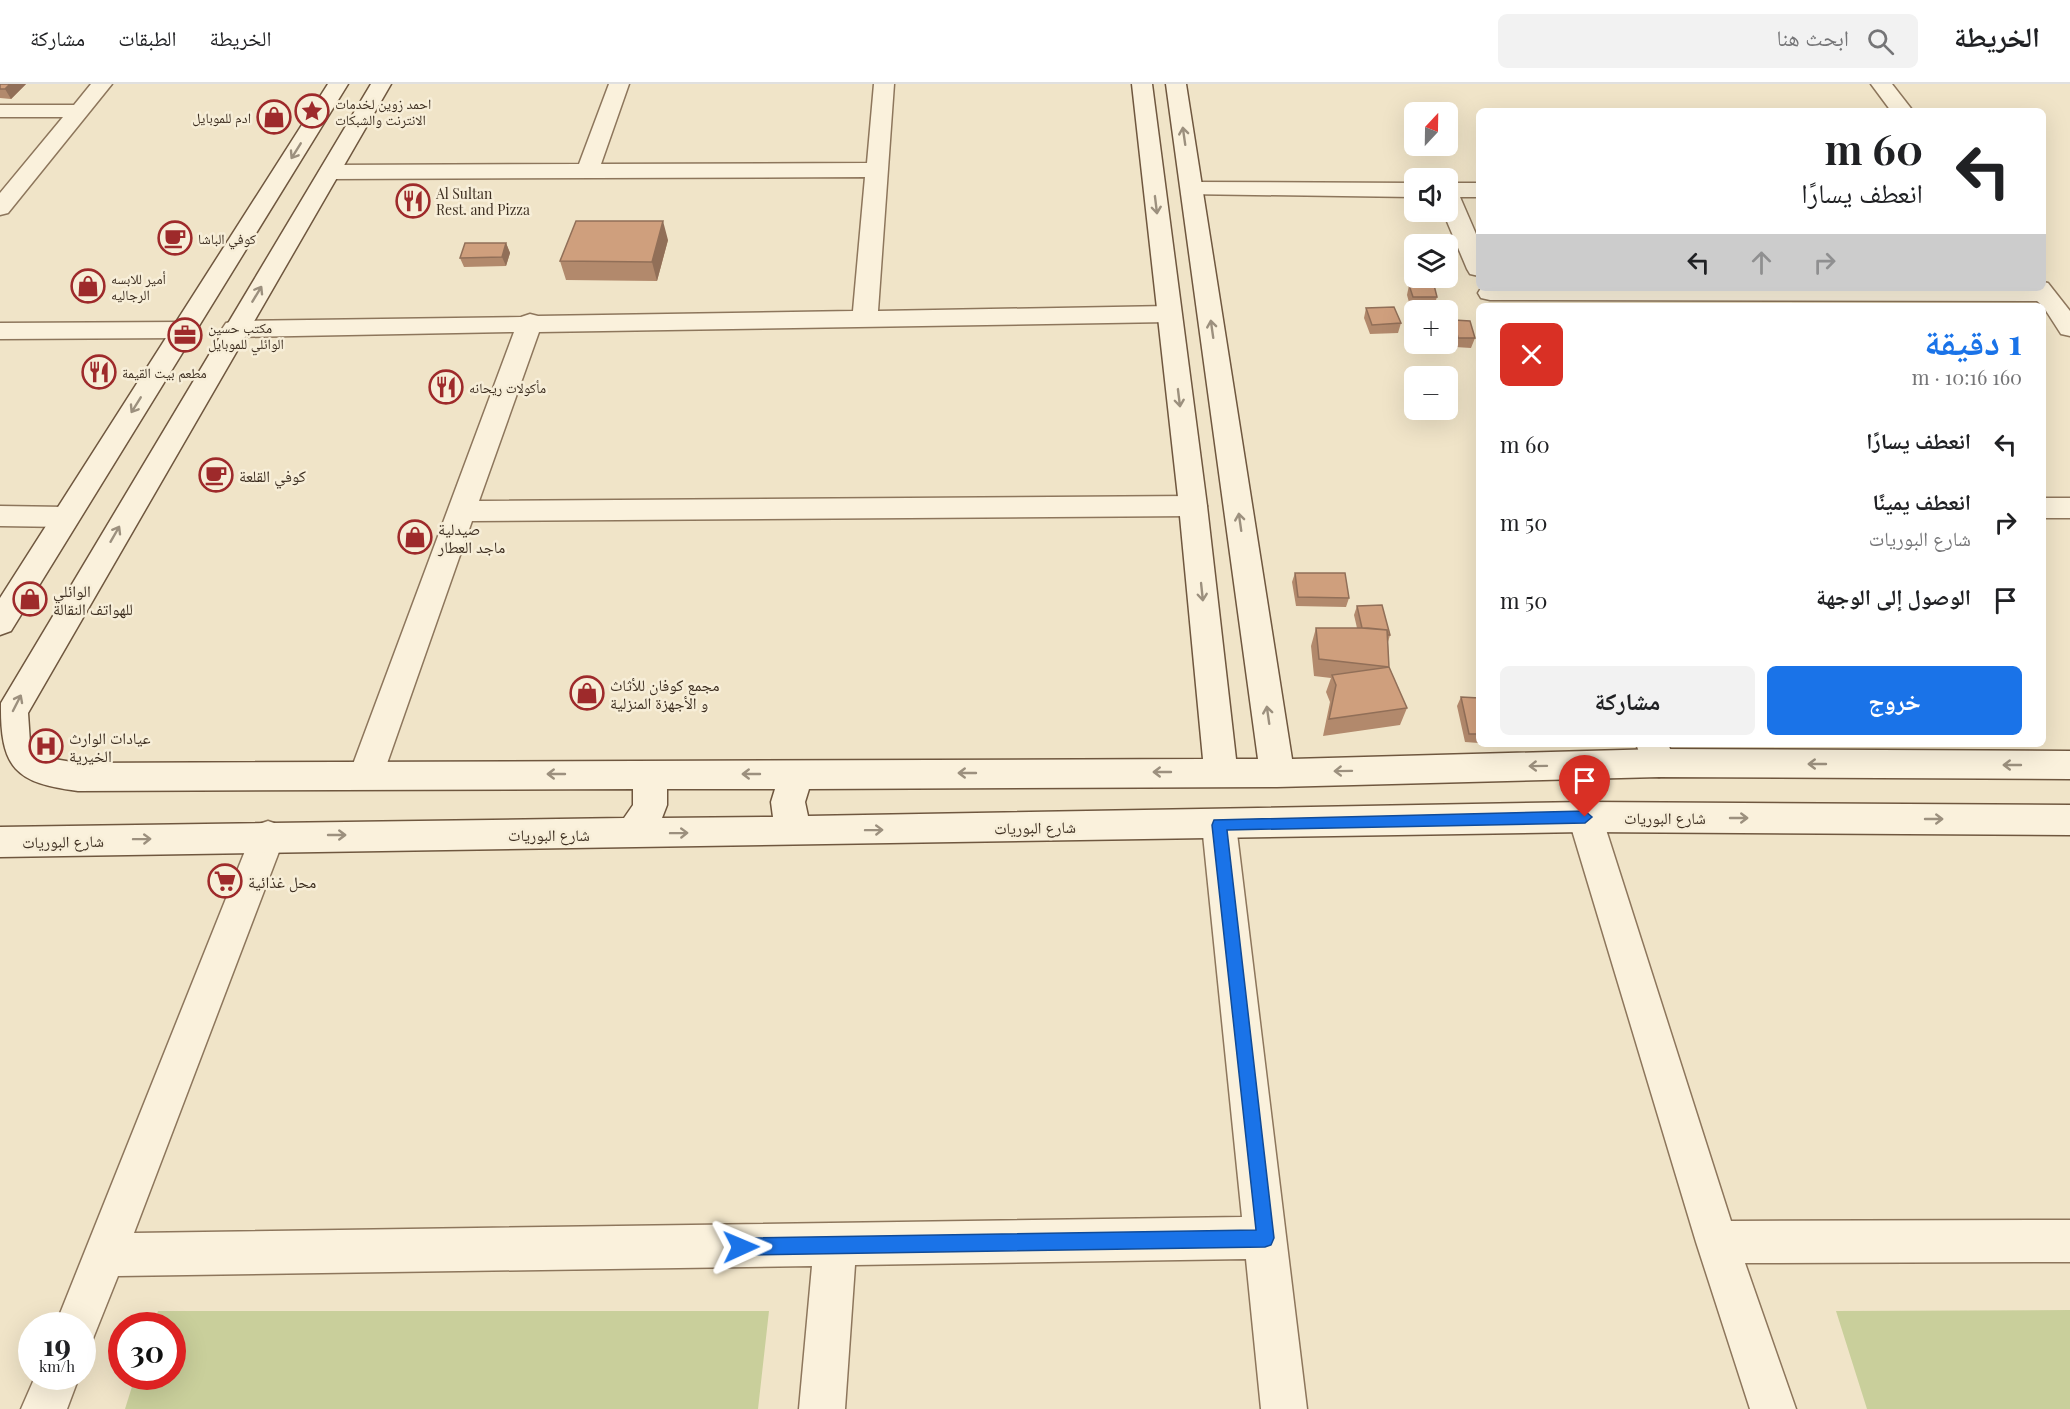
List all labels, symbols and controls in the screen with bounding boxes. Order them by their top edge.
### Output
search box [1498,14,1918,68]
text: الخريطة [1954,17,2040,54]
text: ابحث هنا [1777,22,1849,52]
text: مشاركة [30,23,85,51]
text: الطبقات [118,23,177,51]
text: الخريطة [210,23,271,51]
icon: search [1864,25,1897,58]
place icon: احمد زوين لخدمات الانترنت والشبكات [294,93,330,129]
place label: احمد زوين لخدمات الانترنت والشبكات [335,94,431,129]
shop icon: ادم للموبايل [256,99,292,135]
north arrow [1404,102,1458,156]
map controls [1404,102,1458,420]
place label: ادم للموبايل [192,108,251,128]
text: 60 m [1825,120,1923,176]
one-way arrow [1178,127,1189,147]
icon: left [1944,132,2022,210]
one-way arrow [290,143,303,160]
button: sound [1404,168,1458,222]
text: انعطف يسارًا [1801,174,1923,210]
restaurant icon: Al Sultan Rest. and Pizza [395,183,431,219]
place label: Al Sultan Rest. and Pizza [435,184,530,219]
one-way arrow [1151,194,1162,214]
cafe icon: كوفي الباشا [157,220,193,256]
place label: كوفي الباشا [198,229,256,250]
button: layers [1404,234,1458,288]
icon: left [1682,246,1715,279]
icon: ahead [1745,246,1778,279]
icon: right [1808,246,1841,279]
shop icon: أمير للابسه الرجاليه [70,268,106,304]
place label: أمير للابسه الرجاليه [111,269,166,304]
one-way arrow [251,286,263,303]
button: + [1404,300,1458,354]
text: 1 دقيقة [1924,316,2022,364]
office icon: مكتب حسين الوائلي للموبايل [167,317,203,353]
place label: مكتب حسين الوائلي للموبايل [208,318,284,355]
one-way arrow [1206,320,1217,340]
button: close [1500,323,1563,386]
restaurant icon: مطعم بيت القيمة [81,354,117,390]
place label: مطعم بيت القيمة [122,363,207,383]
text: 160 m · 10:16 [1912,363,2022,390]
button: − [1404,366,1458,420]
restaurant icon: مأكولات ريحانه [428,369,464,405]
place label: مأكولات ريحانه [469,378,546,397]
one-way arrow [1174,388,1185,408]
one-way arrow [130,396,142,413]
text: انعطف يسارًا [1866,425,1971,455]
icon: left [1989,428,2022,461]
text: 60 m [1500,429,1550,459]
cafe icon: كوفي القلعة [198,457,234,493]
place label: كوفي القلعة [239,465,306,489]
text: انعطف يمينًا [1873,486,1971,516]
icon: right [1989,506,2022,539]
text: 50 m [1500,507,1547,537]
one-way arrow [1235,513,1246,533]
place label: صيدلية ماجد العطار [437,518,505,557]
shop icon: صيدلية ماجد العطار [397,519,433,555]
text: شارع البوريات [1869,524,1971,551]
one-way arrow [110,526,121,544]
place label: الوائلي للهواتف النقالة [53,580,133,619]
shop icon: الوائلي للهواتف النقالة [12,581,48,617]
text: الوصول إلى الوجهة [1816,581,1971,611]
one-way arrow [1197,582,1208,601]
icon: arrive [1989,584,2022,617]
text: 50 m [1500,585,1547,615]
button: مشاركة [1500,666,1755,735]
button: خروج [1767,666,2022,735]
place label: مجمع كوفان للأثاث و الأجهزة المنزلية [610,674,719,713]
shop icon: مجمع كوفان للأثاث و الأجهزة المنزلية [569,675,605,711]
one-way arrow [11,695,23,712]
one-way arrow [1263,706,1274,726]
place label: عيادات الوارث الخيرية [69,727,151,766]
hospital icon: عيادات الوارث الخيرية [28,728,64,764]
pin [1559,755,1610,817]
one-way arrow [1807,758,1827,770]
one-way arrow [2002,759,2022,771]
one-way arrow [1528,760,1548,772]
icon: arrive [1568,764,1601,797]
one-way arrow [1153,766,1173,778]
one-way arrow [1333,766,1353,777]
one-way arrow [958,767,978,779]
one-way arrow [547,768,567,780]
one-way arrow [742,768,762,780]
street label: شارع البوريات [1624,807,1706,829]
one-way arrow [1729,812,1749,824]
one-way arrow [1924,813,1944,825]
street label: شارع البوريات [994,816,1076,839]
street label: شارع البوريات [508,824,590,846]
one-way arrow [864,824,884,835]
one-way arrow [669,827,689,839]
one-way arrow [327,829,347,841]
street label: شارع البوريات [22,830,104,853]
one-way arrow [132,833,152,844]
supermarket icon: محل غذائية [207,863,243,899]
place label: محل غذائية [248,871,316,893]
position arrow [709,1215,773,1279]
speed limit sign: 30 [108,1312,186,1390]
text: 19 [43,1324,71,1364]
text: km/h [39,1356,75,1376]

